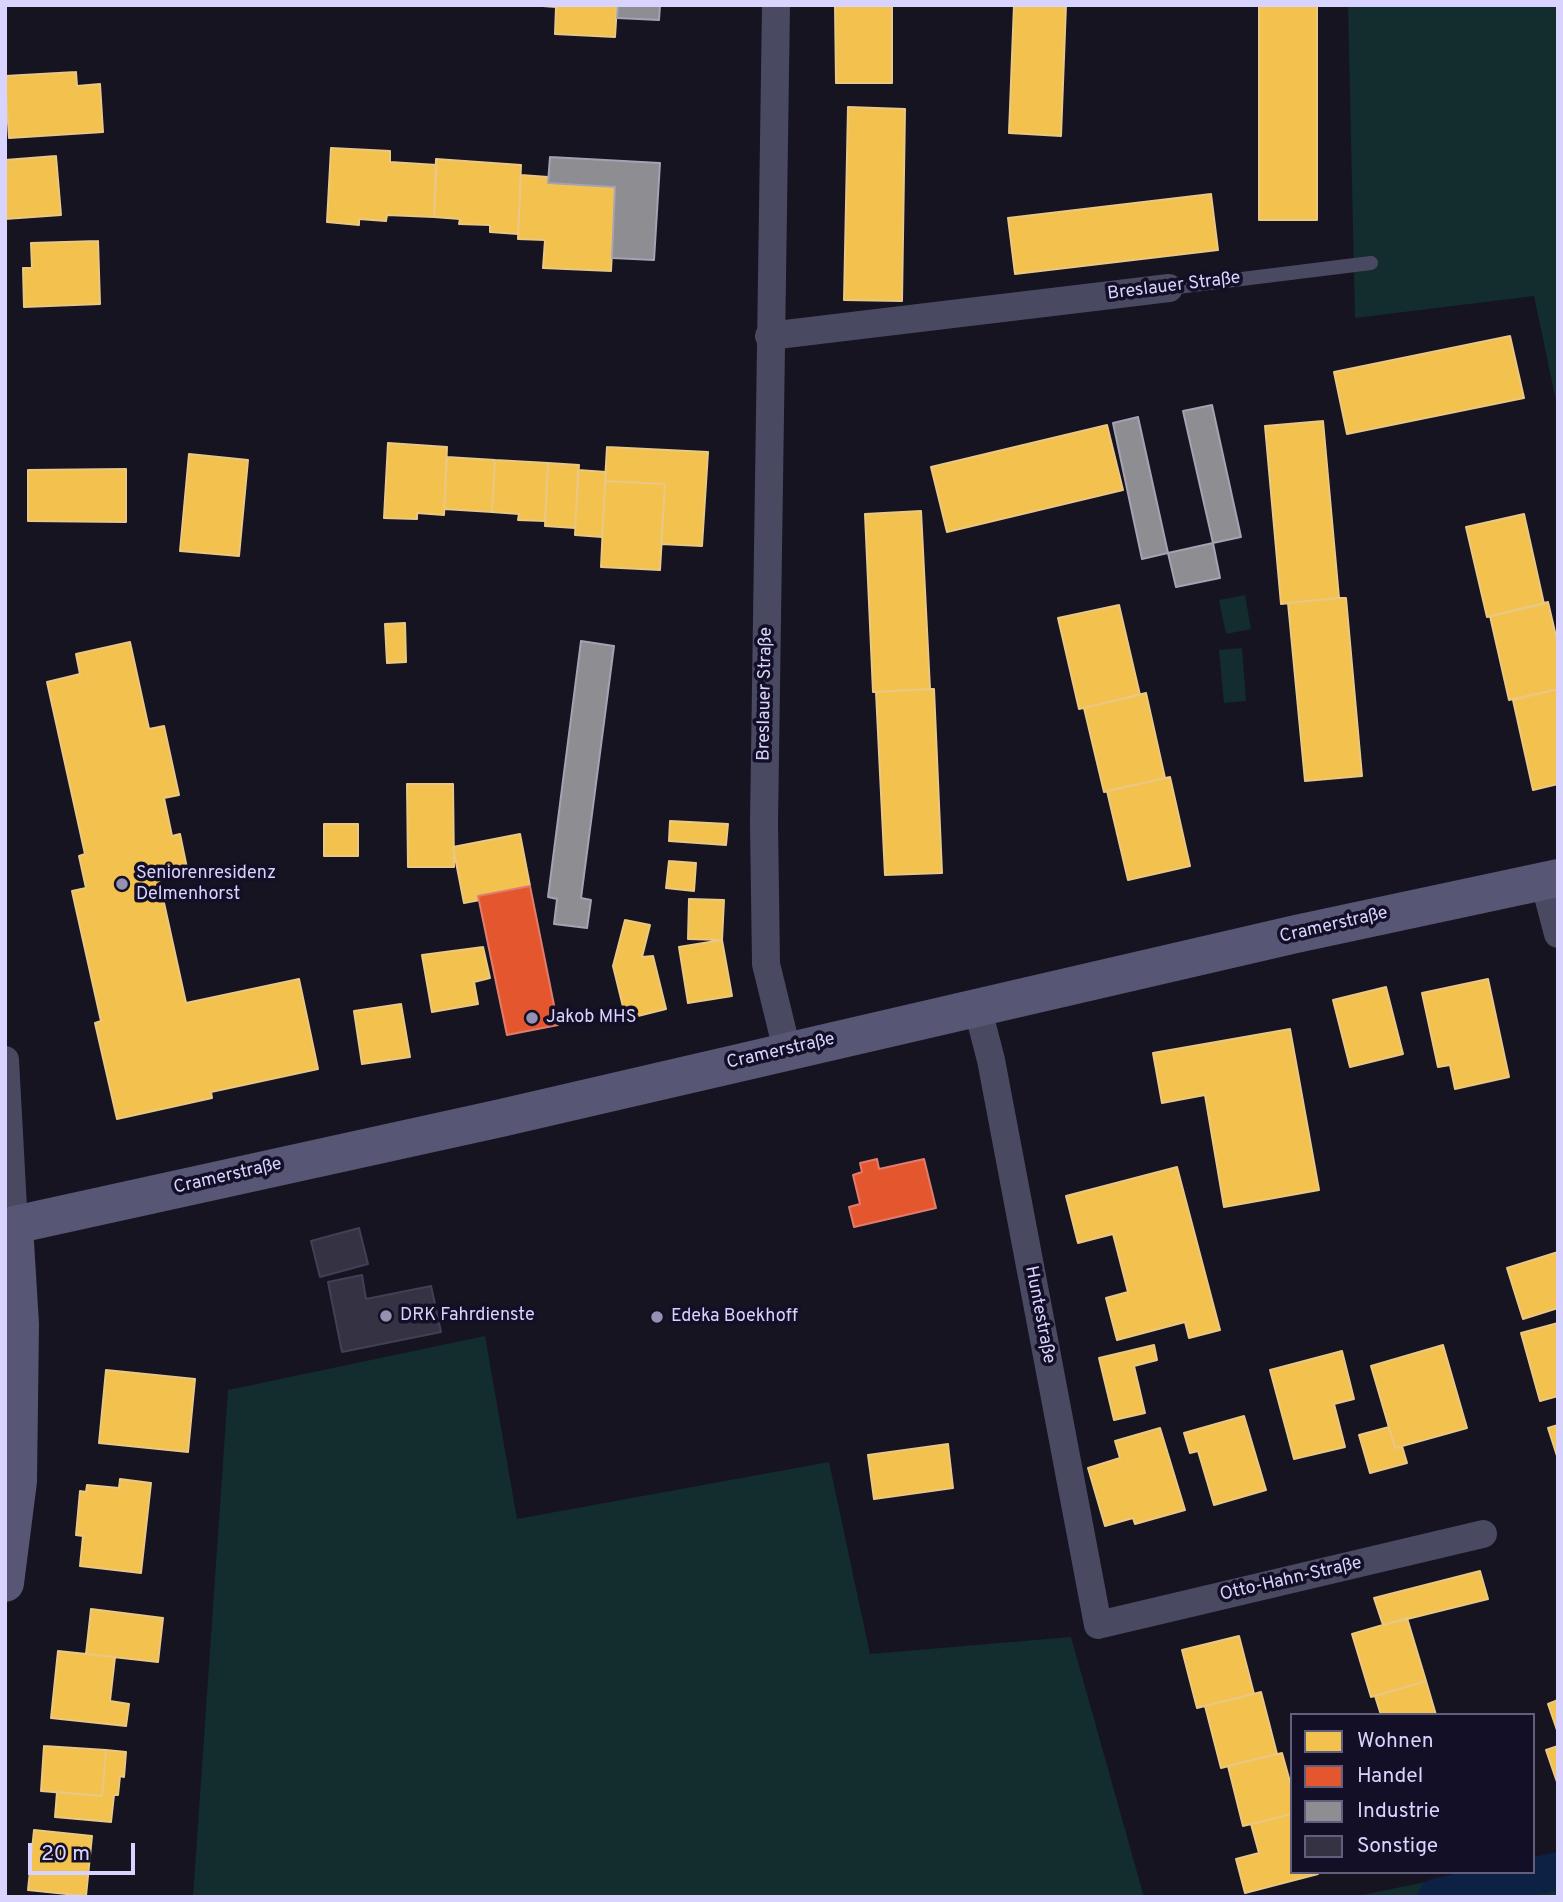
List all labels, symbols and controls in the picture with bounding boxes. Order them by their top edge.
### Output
street label: Breslauer Straße [1106,268,1242,306]
street label: Breslauer Straße [754,627,778,761]
place label: Seniorenresidenz Delmenhorst [136,863,276,906]
marker: Seniorenresidenz Delmenhorst [114,876,130,892]
street label: Cramerstraße [1278,903,1390,949]
place label: Jakob MHS [546,1007,636,1029]
marker: Jakob MHS [524,1010,540,1026]
street label: Cramerstraße [725,1029,837,1075]
street label: Cramerstraße [172,1154,284,1200]
street label: Huntestraße [1019,1264,1059,1366]
place label: DRK Fahrdienste [400,1305,535,1327]
place label: Edeka Boekhoff [671,1306,798,1328]
marker: DRK Fahrdienste [378,1308,394,1324]
marker: Edeka Boekhoff [649,1309,665,1325]
street label: Otto-Hahn-Straße [1218,1553,1364,1607]
legend [1290,1713,1535,1874]
text: Wohnen [1357,1728,1434,1755]
text: Handel [1357,1763,1423,1790]
text: Industrie [1357,1798,1440,1825]
scale bar [32,1828,138,1872]
text: Sonstige [1357,1833,1438,1860]
text: 20 m [41,1841,90,1868]

